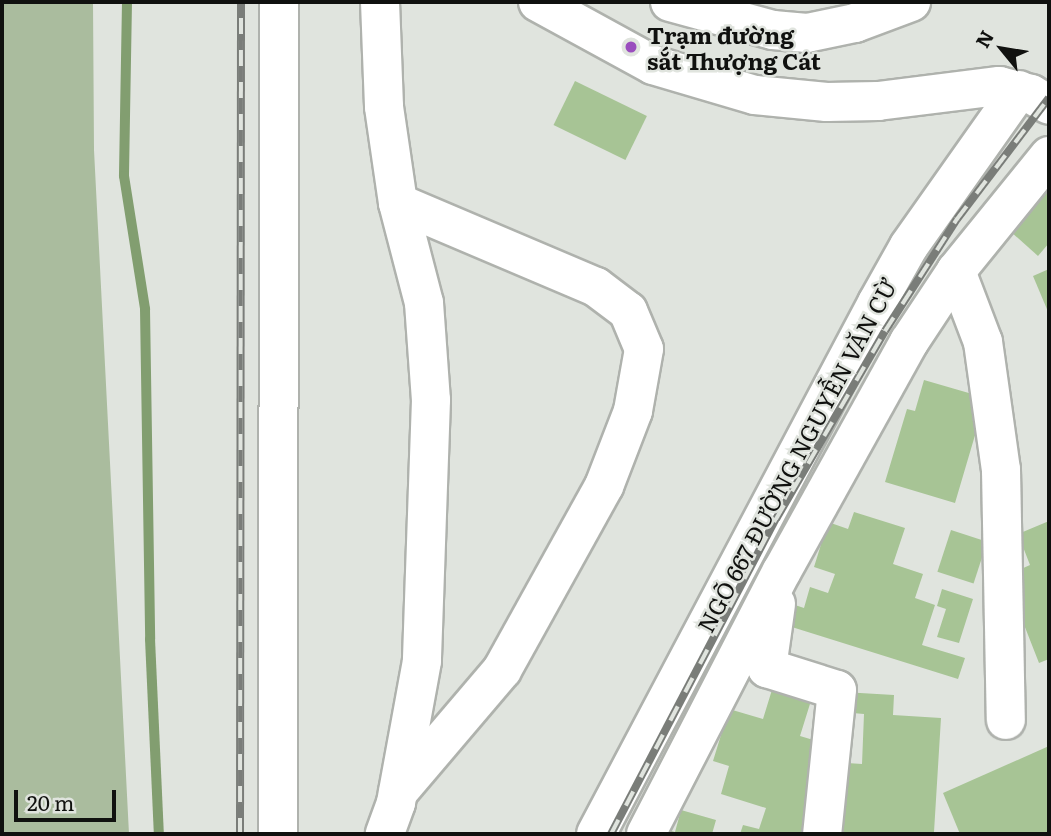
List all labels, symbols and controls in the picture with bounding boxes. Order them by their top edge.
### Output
north arrow [967,14,1037,84]
place label: Trạm đường sắt Thượng Cát [647,20,821,74]
text: N [968,25,1000,52]
marker: Trạm đường sắt Thượng Cát [621,37,641,57]
street label: NGÕ 667 ĐƯỜNG NGUYỄN VĂN CỪ [691,273,901,637]
scale bar [18,776,119,820]
text: 20 m [27,786,74,817]

